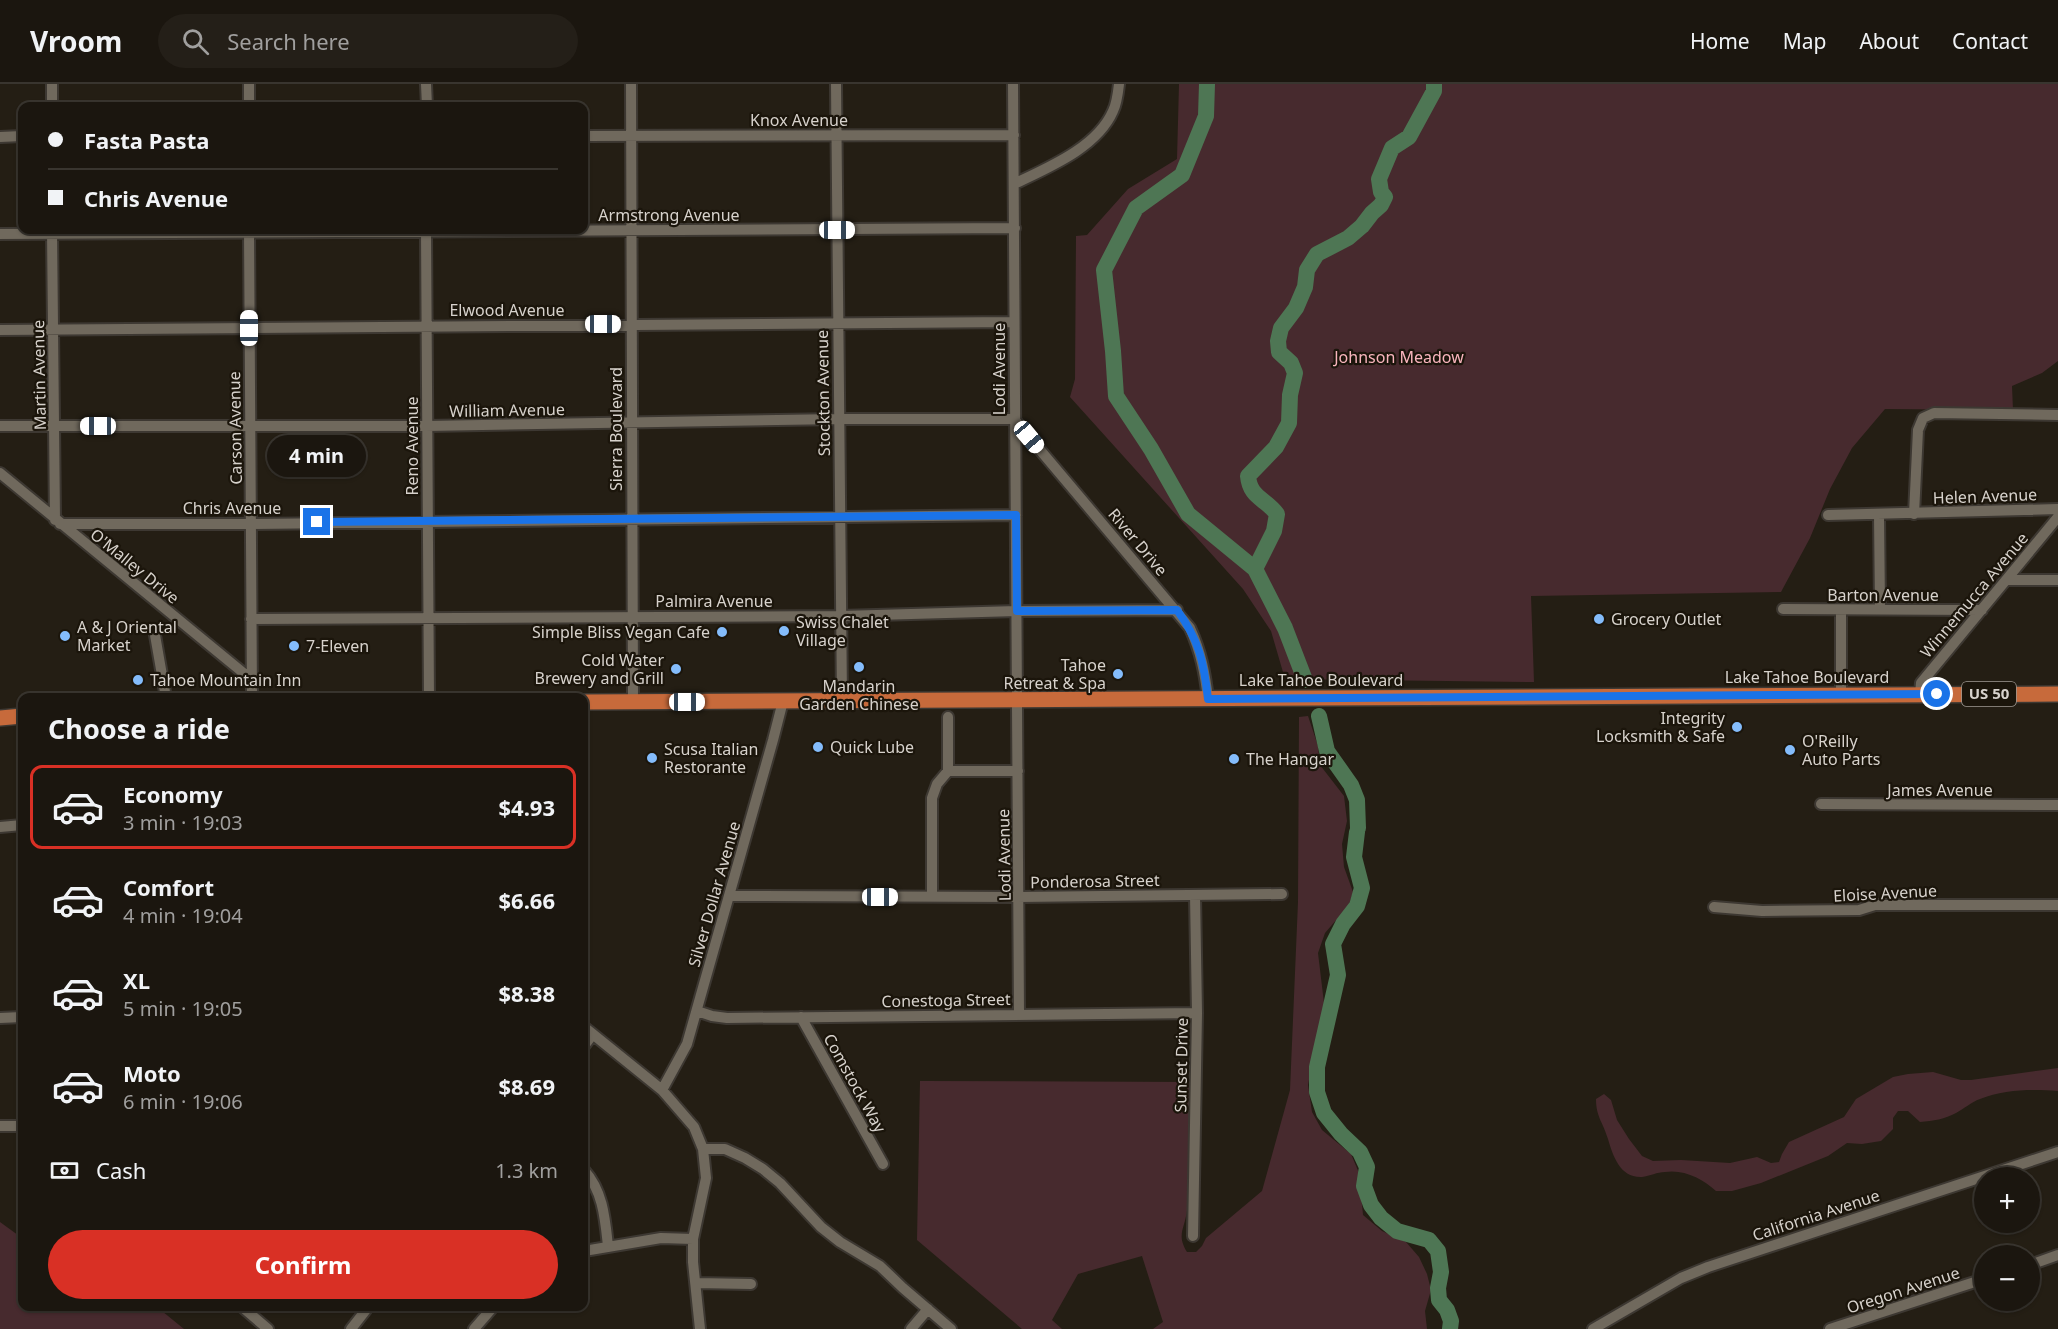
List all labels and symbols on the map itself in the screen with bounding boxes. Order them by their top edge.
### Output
street label: Knox Avenue [750,109,848,131]
street label: Armstrong Avenue [598,204,740,226]
car [819,221,855,239]
street label: Elwood Avenue [449,299,565,321]
car [240,310,258,346]
car [585,315,621,333]
street label: Martin Avenue [27,320,51,430]
street label: Lodi Avenue [988,323,1010,415]
street label: Stockton Avenue [811,330,835,456]
park label: Johnson Meadow [1332,346,1464,368]
street label: Sierra Boulevard [605,367,627,491]
street label: Carson Avenue [223,371,247,485]
street label: Reno Avenue [401,397,423,495]
street label: William Avenue [449,398,565,422]
car [80,417,116,435]
car [1011,417,1047,457]
callout: 4 min [268,435,366,477]
street label: Helen Avenue [1933,483,2037,509]
street label: Chris Avenue [183,497,281,519]
street label: River Drive [1103,504,1173,580]
route end [303,508,330,535]
street label: O'Malley Drive [86,523,184,609]
street label: Winnemucca Avenue [1915,528,2033,662]
street label: Barton Avenue [1827,584,1939,606]
street label: Palmira Avenue [655,590,773,612]
place label: Grocery Outlet [1611,608,1722,630]
place label: Swiss Chalet Village [796,611,889,651]
marker: Grocery Outlet [1592,612,1606,626]
place label: A & J Oriental Market [77,616,177,656]
place label: Simple Bliss Vegan Cafe [532,621,710,643]
marker: Swiss Chalet Village [777,624,791,638]
marker: Simple Bliss Vegan Cafe [715,625,729,639]
marker: A & J Oriental Market [58,629,72,643]
place label: 7-Eleven [306,635,369,657]
marker: 7-Eleven [287,639,301,653]
place label: Cold Water Brewery and Grill [535,649,664,689]
place label: Tahoe Retreat & Spa [1004,654,1106,694]
marker: Mandarin Garden Chinese [852,660,866,674]
marker: Cold Water Brewery and Grill [669,662,683,676]
street label: Lake Tahoe Boulevard [1725,666,1889,688]
marker: Tahoe Retreat & Spa [1111,667,1125,681]
place label: Tahoe Mountain Inn [150,669,301,691]
street label: Lake Tahoe Boulevard [1239,669,1403,691]
marker: Tahoe Mountain Inn [131,673,145,687]
place label: Mandarin Garden Chinese [799,675,919,715]
route start [1923,680,1950,707]
road number: US 50 [1962,682,2016,706]
car [669,693,705,711]
place label: Integrity Locksmith & Safe [1596,707,1726,747]
marker: Integrity Locksmith & Safe [1730,720,1744,734]
place label: O'Reilly Auto Parts [1802,730,1880,770]
place label: Quick Lube [830,736,914,758]
place label: Scusa Italian Restorante [664,738,758,778]
marker: Quick Lube [811,740,825,754]
marker: O'Reilly Auto Parts [1783,743,1797,757]
place label: The Hangar [1246,748,1335,770]
marker: Scusa Italian Restorante [645,751,659,765]
marker: The Hangar [1227,752,1241,766]
street label: James Avenue [1885,779,1993,801]
street label: Lodi Avenue [992,809,1016,901]
street label: Silver Dollar Avenue [683,819,745,969]
street label: Ponderosa Street [1030,869,1160,893]
street label: Eloise Avenue [1833,879,1937,907]
car [862,888,898,906]
street label: Conestoga Street [881,988,1011,1012]
street label: Sunset Drive [1169,1017,1193,1113]
street label: Comstock Way [819,1030,892,1137]
street label: California Avenue [1750,1184,1882,1246]
street label: Oregon Avenue [1844,1261,1962,1319]

